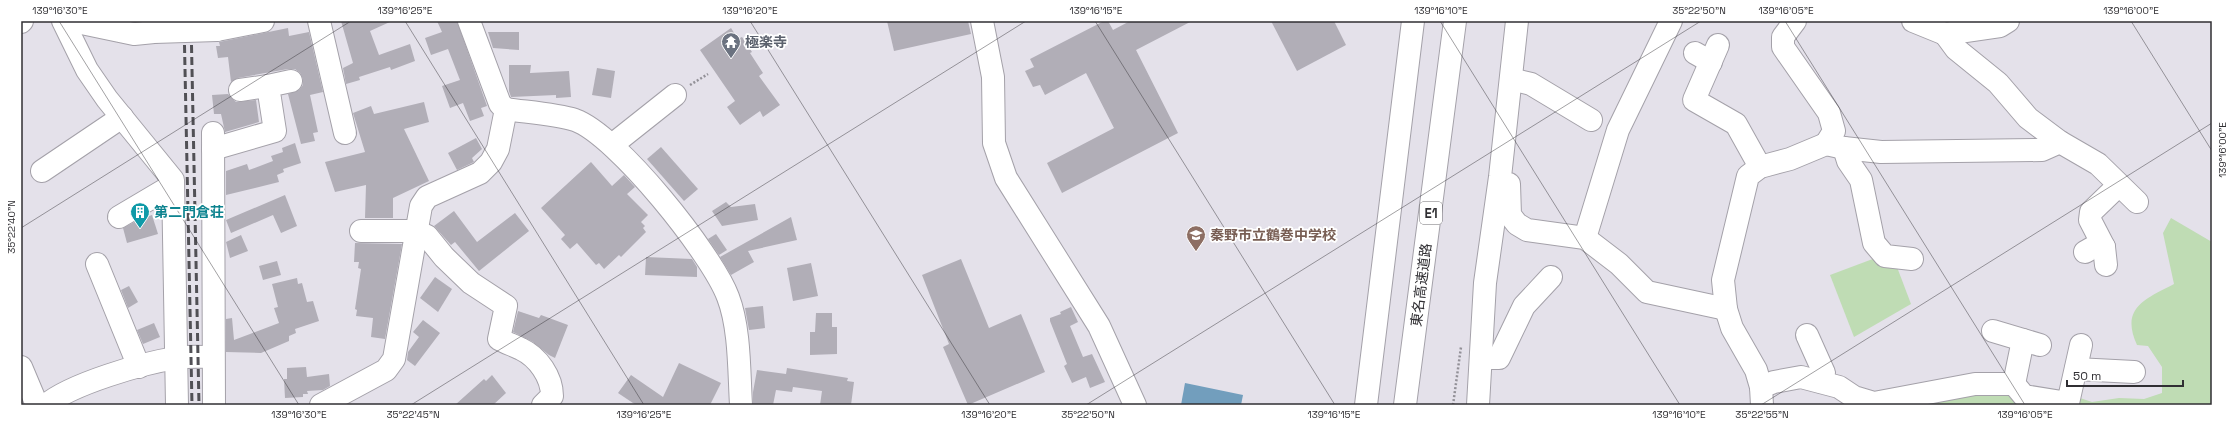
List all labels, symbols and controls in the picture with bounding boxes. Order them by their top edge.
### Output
text: 139°16'30"E [32,4,88,17]
text: 139°16'25"E [378,4,433,17]
text: 139°16'20"E [722,4,778,17]
text: 139°16'15"E [1069,4,1123,17]
text: 139°16'10"E [1414,4,1468,17]
text: 35°22'50"N [1672,4,1726,17]
text: 139°16'05"E [1758,4,1814,17]
text: 139°16'00"E [2103,4,2159,17]
temple icon: 極楽寺 [720,31,742,59]
place label: 極楽寺 [745,33,787,51]
text: 139°16'00"E [2216,122,2229,178]
text: 35°22'40"N [5,200,18,254]
building icon: 第二門倉荘 [129,201,151,229]
road number: E1 [1420,202,1442,224]
place label: 第二門倉荘 [154,203,224,221]
school or university icon: 秦野市立鶴巻中学校 [1185,224,1207,252]
place label: 秦野市立鶴巻中学校 [1210,226,1336,244]
street label: 東名高速道路 [1407,242,1435,328]
scale bar [2067,362,2183,388]
text: 50 m [2073,368,2101,384]
text: 139°16'30"E [271,408,327,421]
text: 35°22'45"N [386,408,440,421]
text: 139°16'25"E [617,408,672,421]
text: 139°16'20"E [961,408,1017,421]
text: 35°22'50"N [1061,408,1115,421]
text: 139°16'15"E [1307,408,1361,421]
text: 139°16'10"E [1652,408,1706,421]
text: 35°22'55"N [1735,408,1789,421]
text: 139°16'05"E [1997,408,2053,421]

